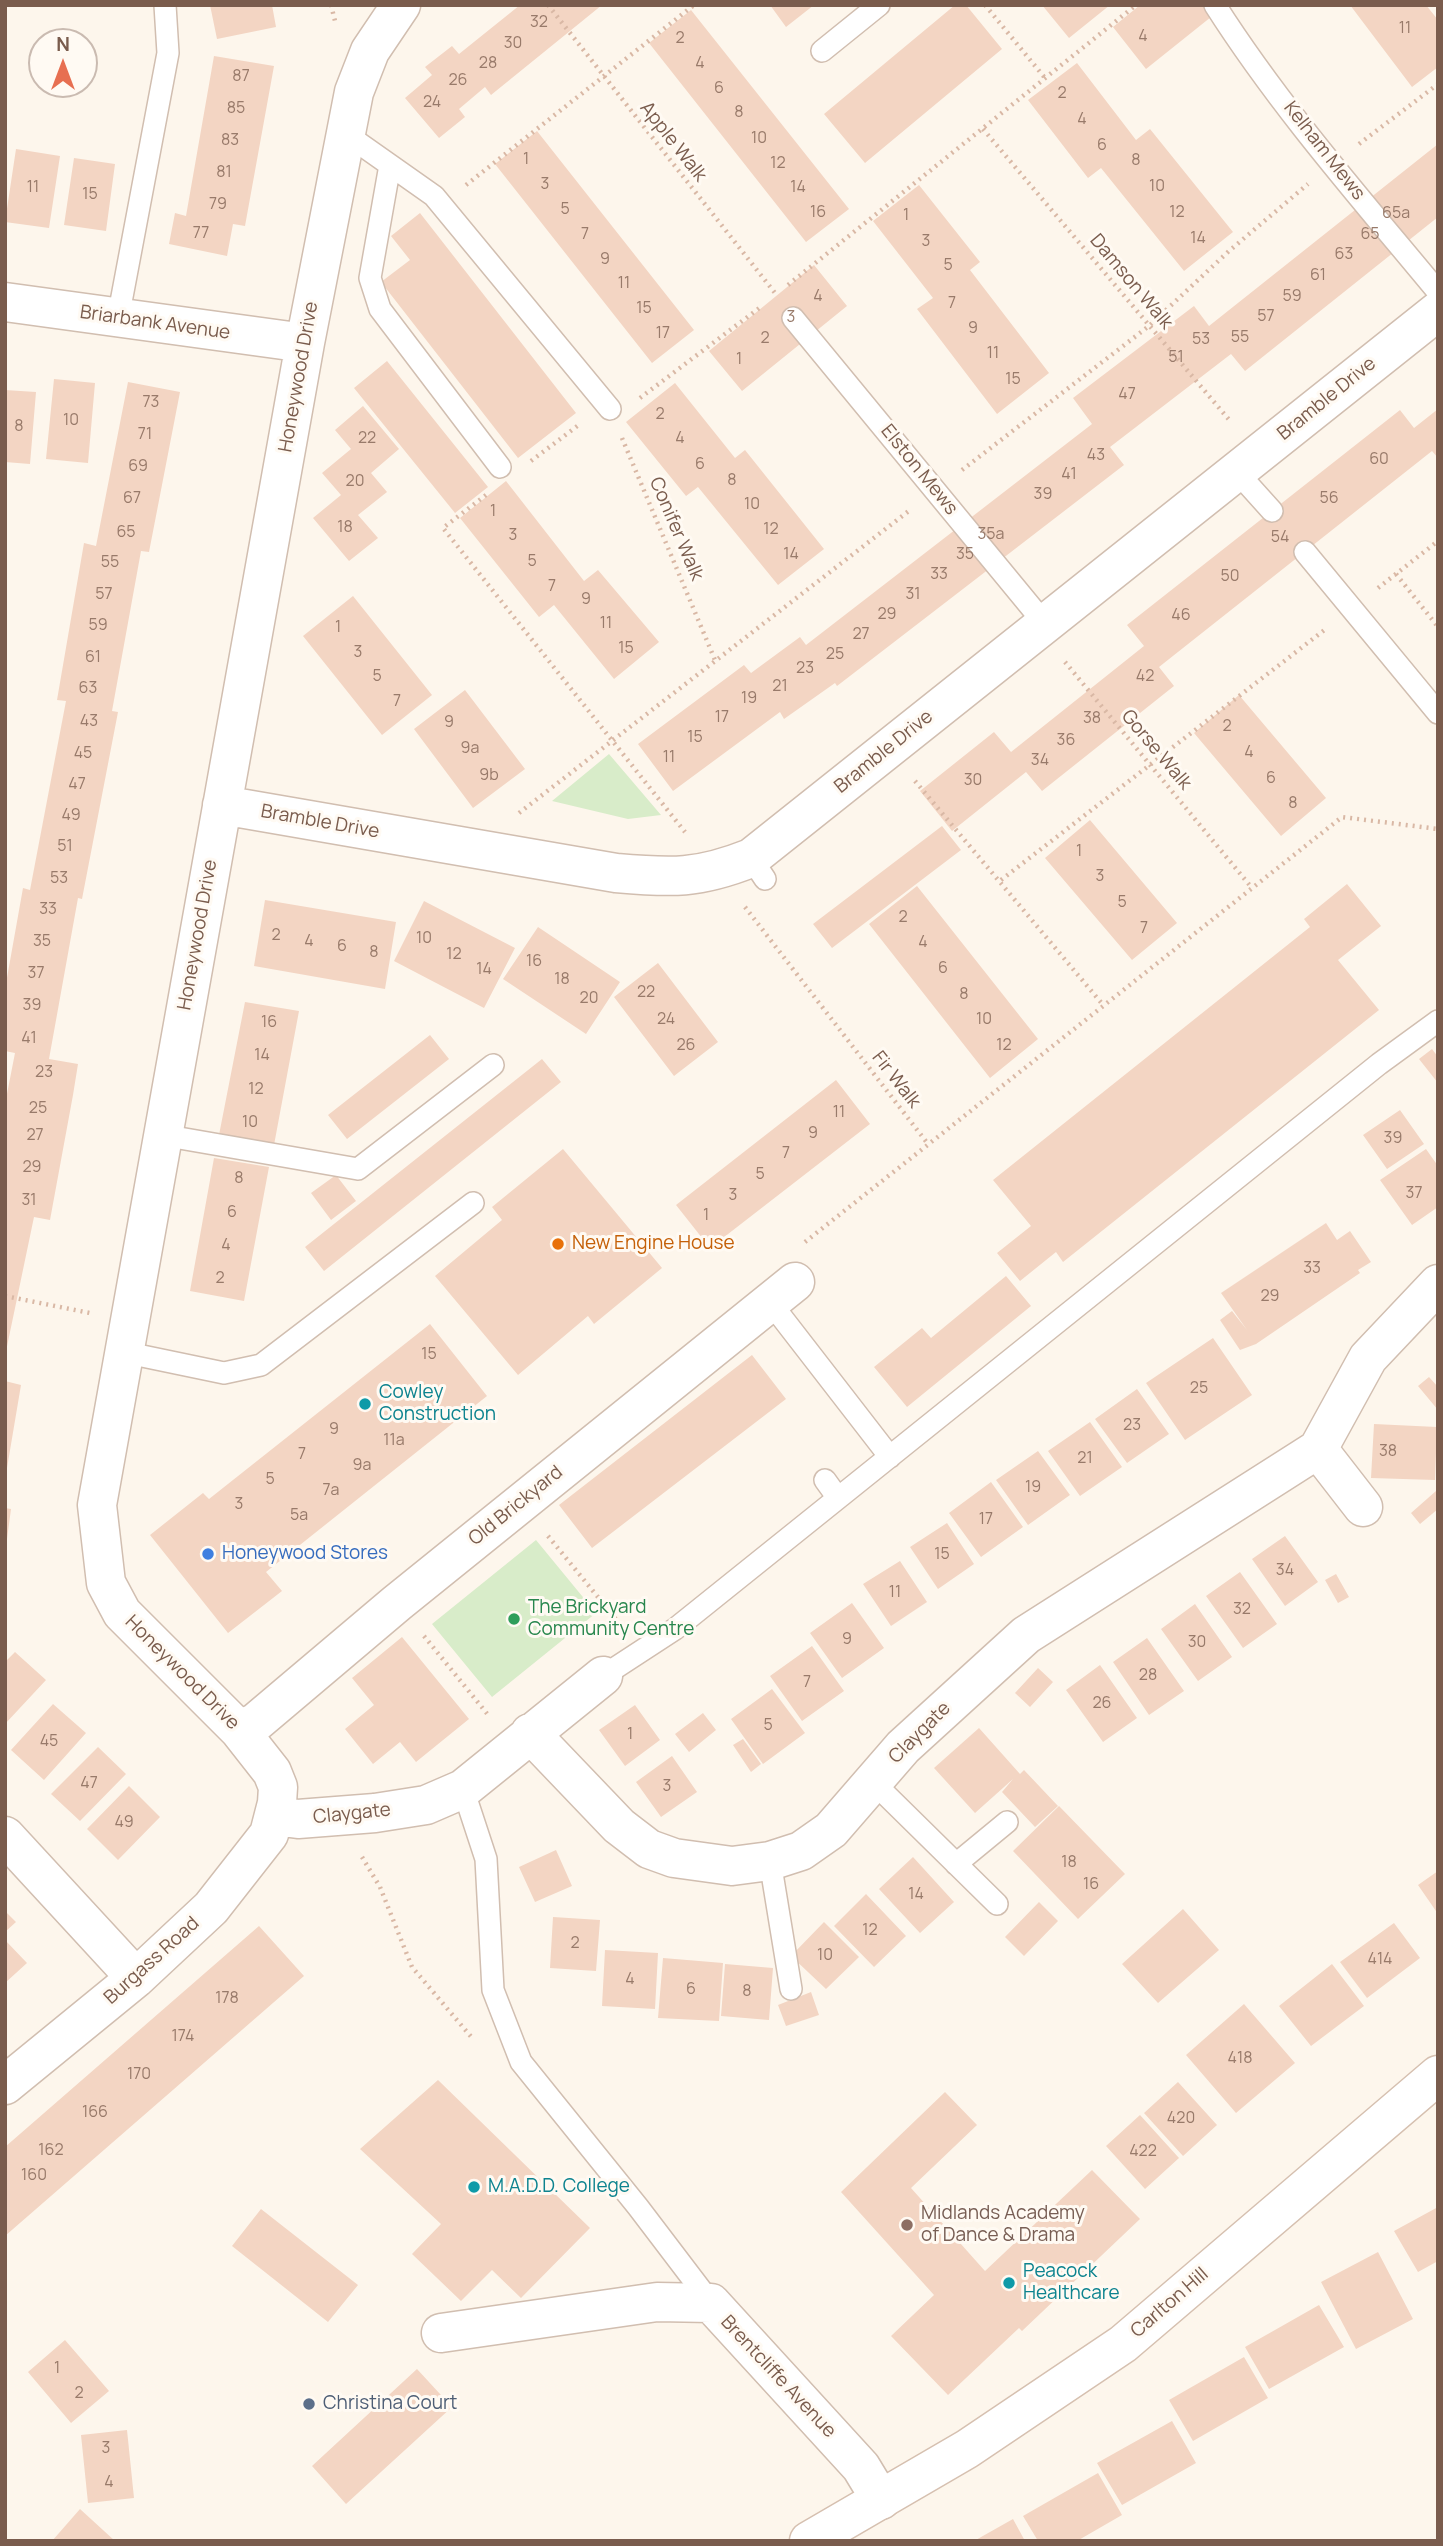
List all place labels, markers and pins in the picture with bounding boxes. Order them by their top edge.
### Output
place label: New Engine House [572,1233,735,1255]
marker: New Engine House [550,1236,566,1252]
place label: Cowley Construction [379,1382,496,1426]
marker: Cowley Construction [357,1396,373,1412]
place label: Honeywood Stores [222,1543,388,1565]
marker: Honeywood Stores [200,1546,216,1562]
place label: The Brickyard Community Centre [528,1597,694,1641]
marker: The Brickyard Community Centre [506,1611,522,1627]
place label: M.A.D.D. College [488,2176,630,2198]
marker: M.A.D.D. College [466,2179,482,2195]
place label: Midlands Academy of Dance & Drama [921,2203,1085,2247]
marker: Midlands Academy of Dance & Drama [899,2217,915,2233]
place label: Peacock Healthcare [1023,2261,1120,2305]
marker: Peacock Healthcare [1001,2275,1017,2291]
place label: Christina Court [323,2393,457,2415]
marker: Christina Court [301,2396,317,2412]

